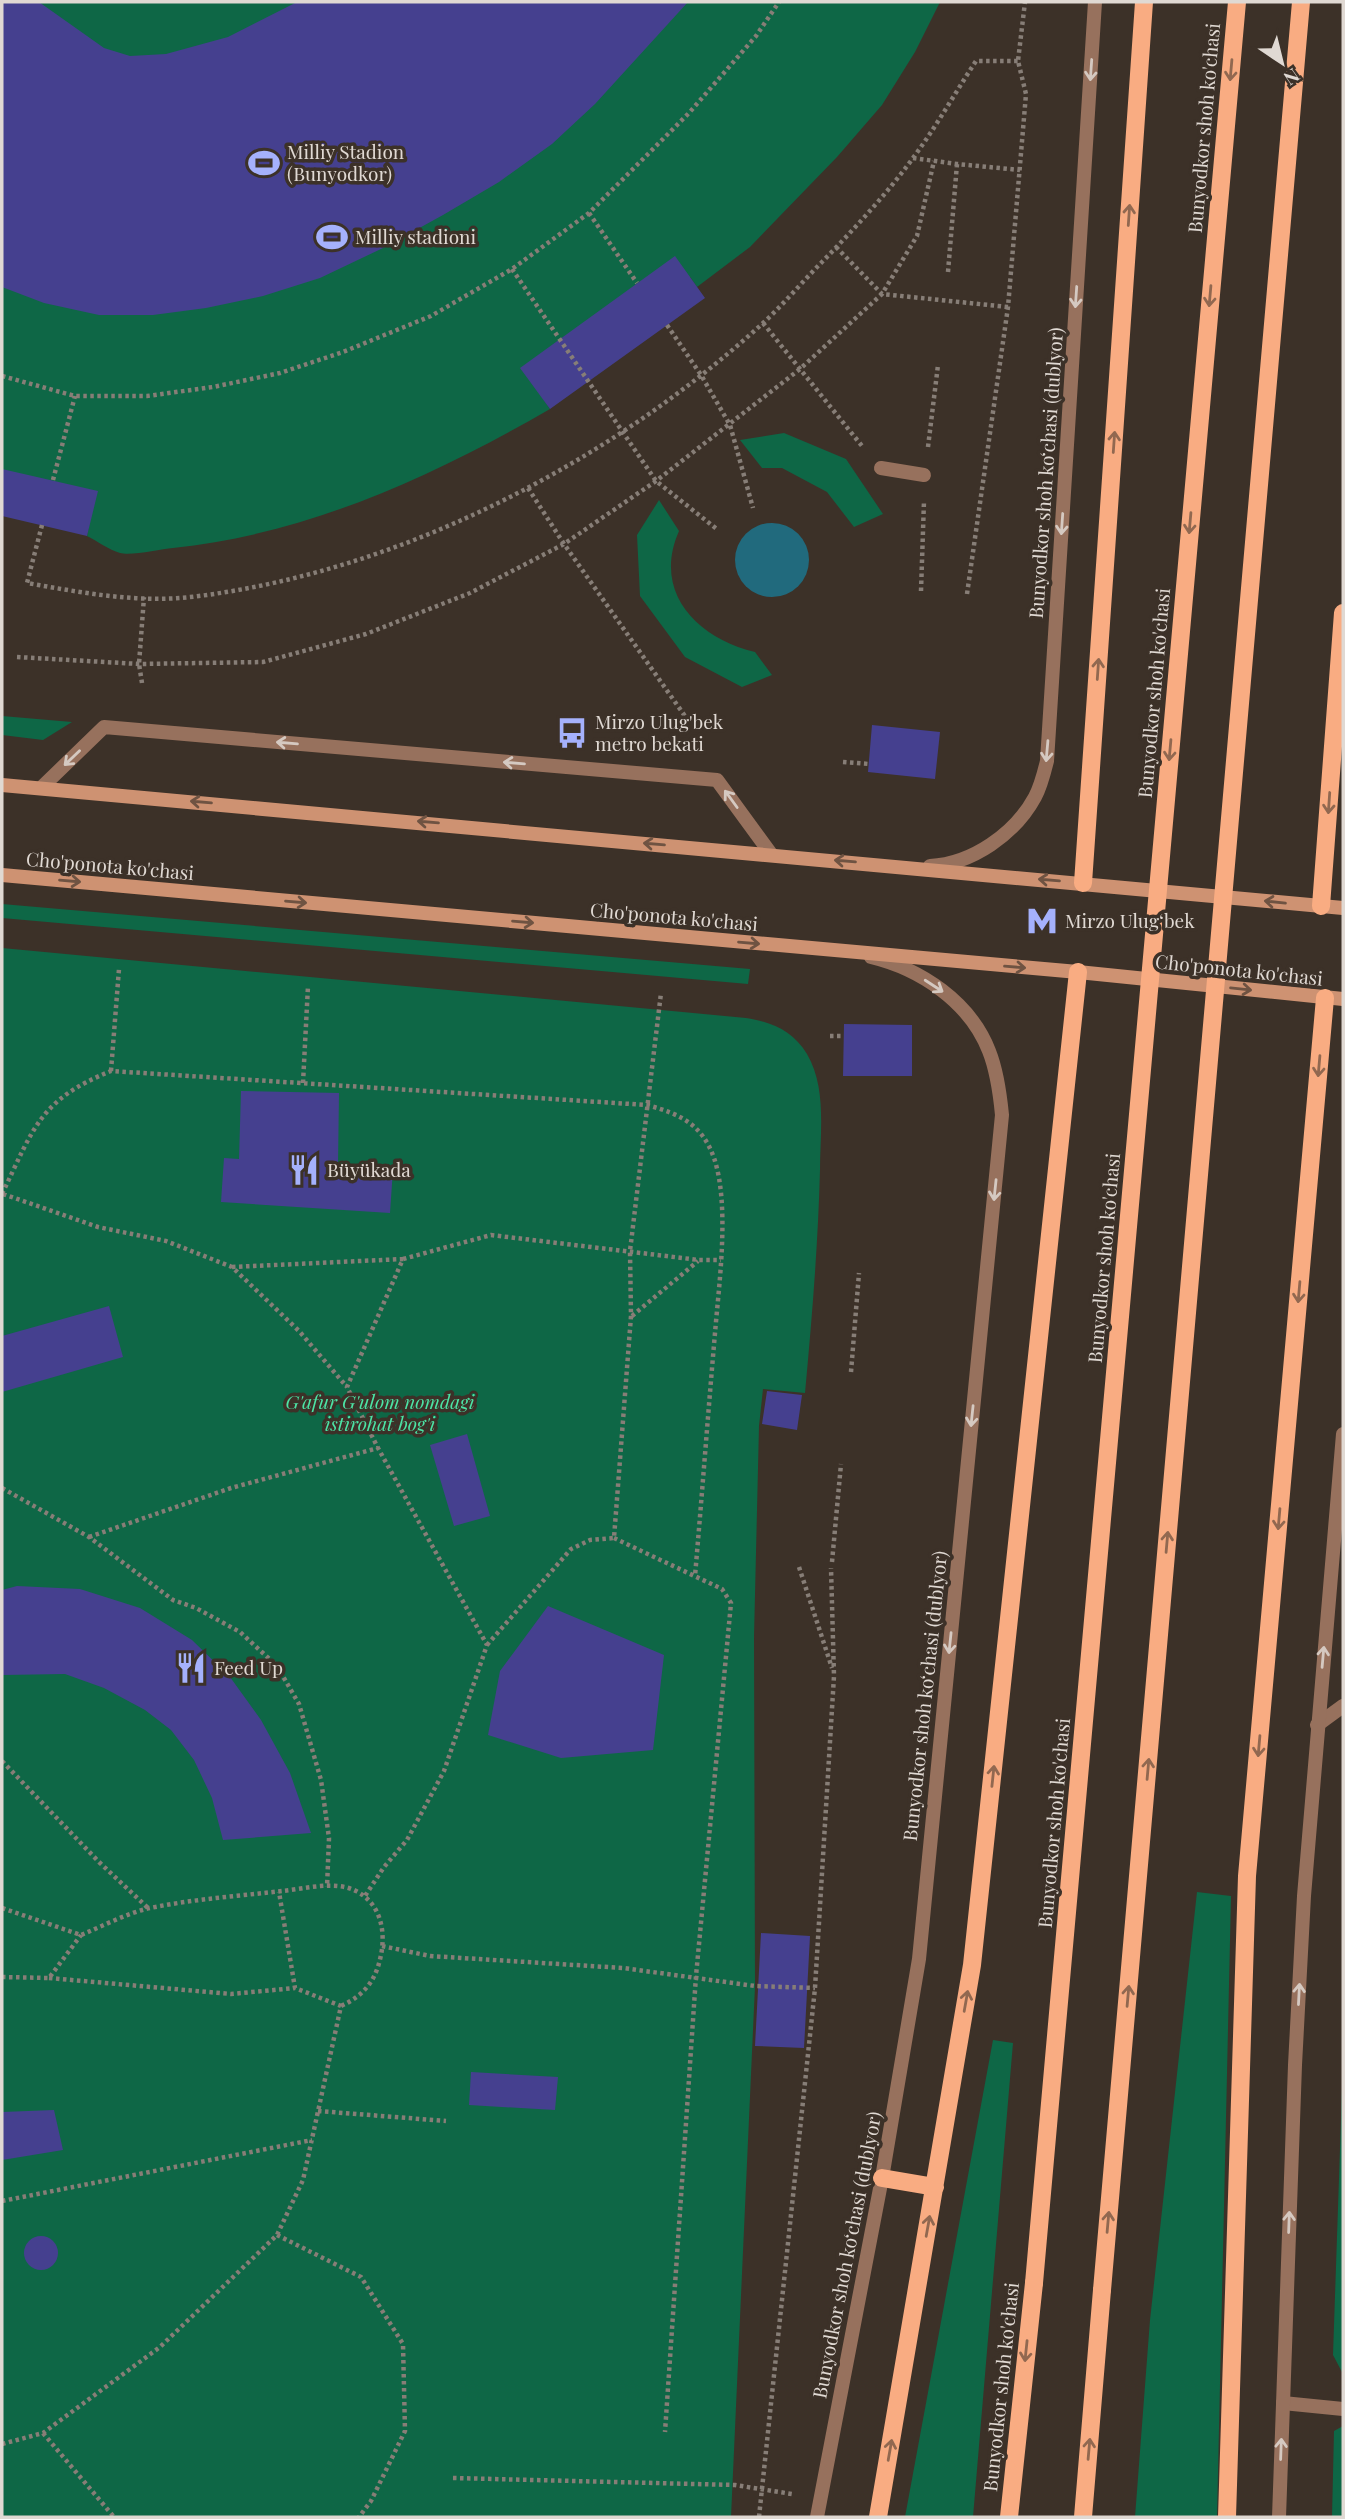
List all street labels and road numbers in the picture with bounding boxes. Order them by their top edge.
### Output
street label: Bunyodkor shoh ko'chasi [1181,22,1225,234]
street label: Bunyodkor shoh koʻchasi (dublyor) [1022,326,1068,619]
street label: Bunyodkor shoh ko'chasi [1131,587,1175,799]
street label: Cho'ponota ko'chasi [25,845,196,885]
street label: Cho'ponota ko'chasi [589,896,760,936]
street label: Cho'ponota ko'chasi [1154,947,1325,991]
street label: Bunyodkor shoh ko'chasi [1081,1152,1125,1364]
street label: Bunyodkor shoh koʻchasi (dublyor) [896,1549,952,1842]
street label: Bunyodkor shoh ko'chasi [1031,1717,1075,1929]
street label: Bunyodkor shoh koʻchasi (dublyor) [805,2109,887,2401]
street label: Bunyodkor shoh ko'chasi [976,2280,1024,2493]

